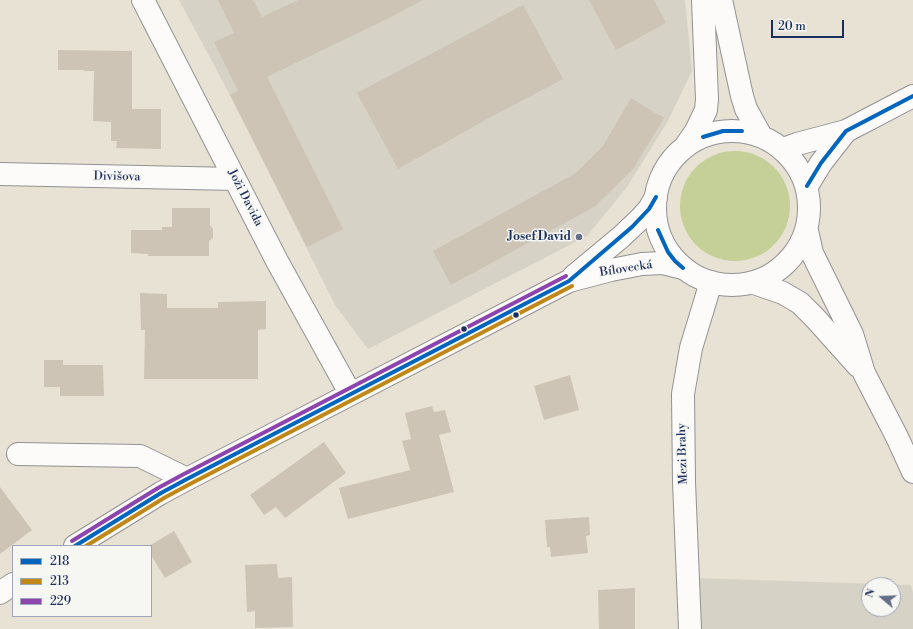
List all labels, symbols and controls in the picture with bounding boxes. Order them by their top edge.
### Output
scale bar [773,12,846,38]
text: 20 m [778,19,806,34]
street label: Joži Davida [224,167,266,229]
street label: Divišova [93,169,141,185]
place label: Josef David [508,230,571,244]
marker: Josef David [574,232,584,242]
street label: Bílovecká [599,258,653,280]
unlabelled marker [511,310,521,320]
unlabelled marker [459,324,469,334]
street label: Mezi Brahy [675,423,691,485]
legend [12,545,152,617]
text: 218 [50,554,69,569]
text: 213 [50,574,69,589]
north arrow [861,577,901,617]
text: N [863,587,879,600]
text: 229 [50,594,71,609]

